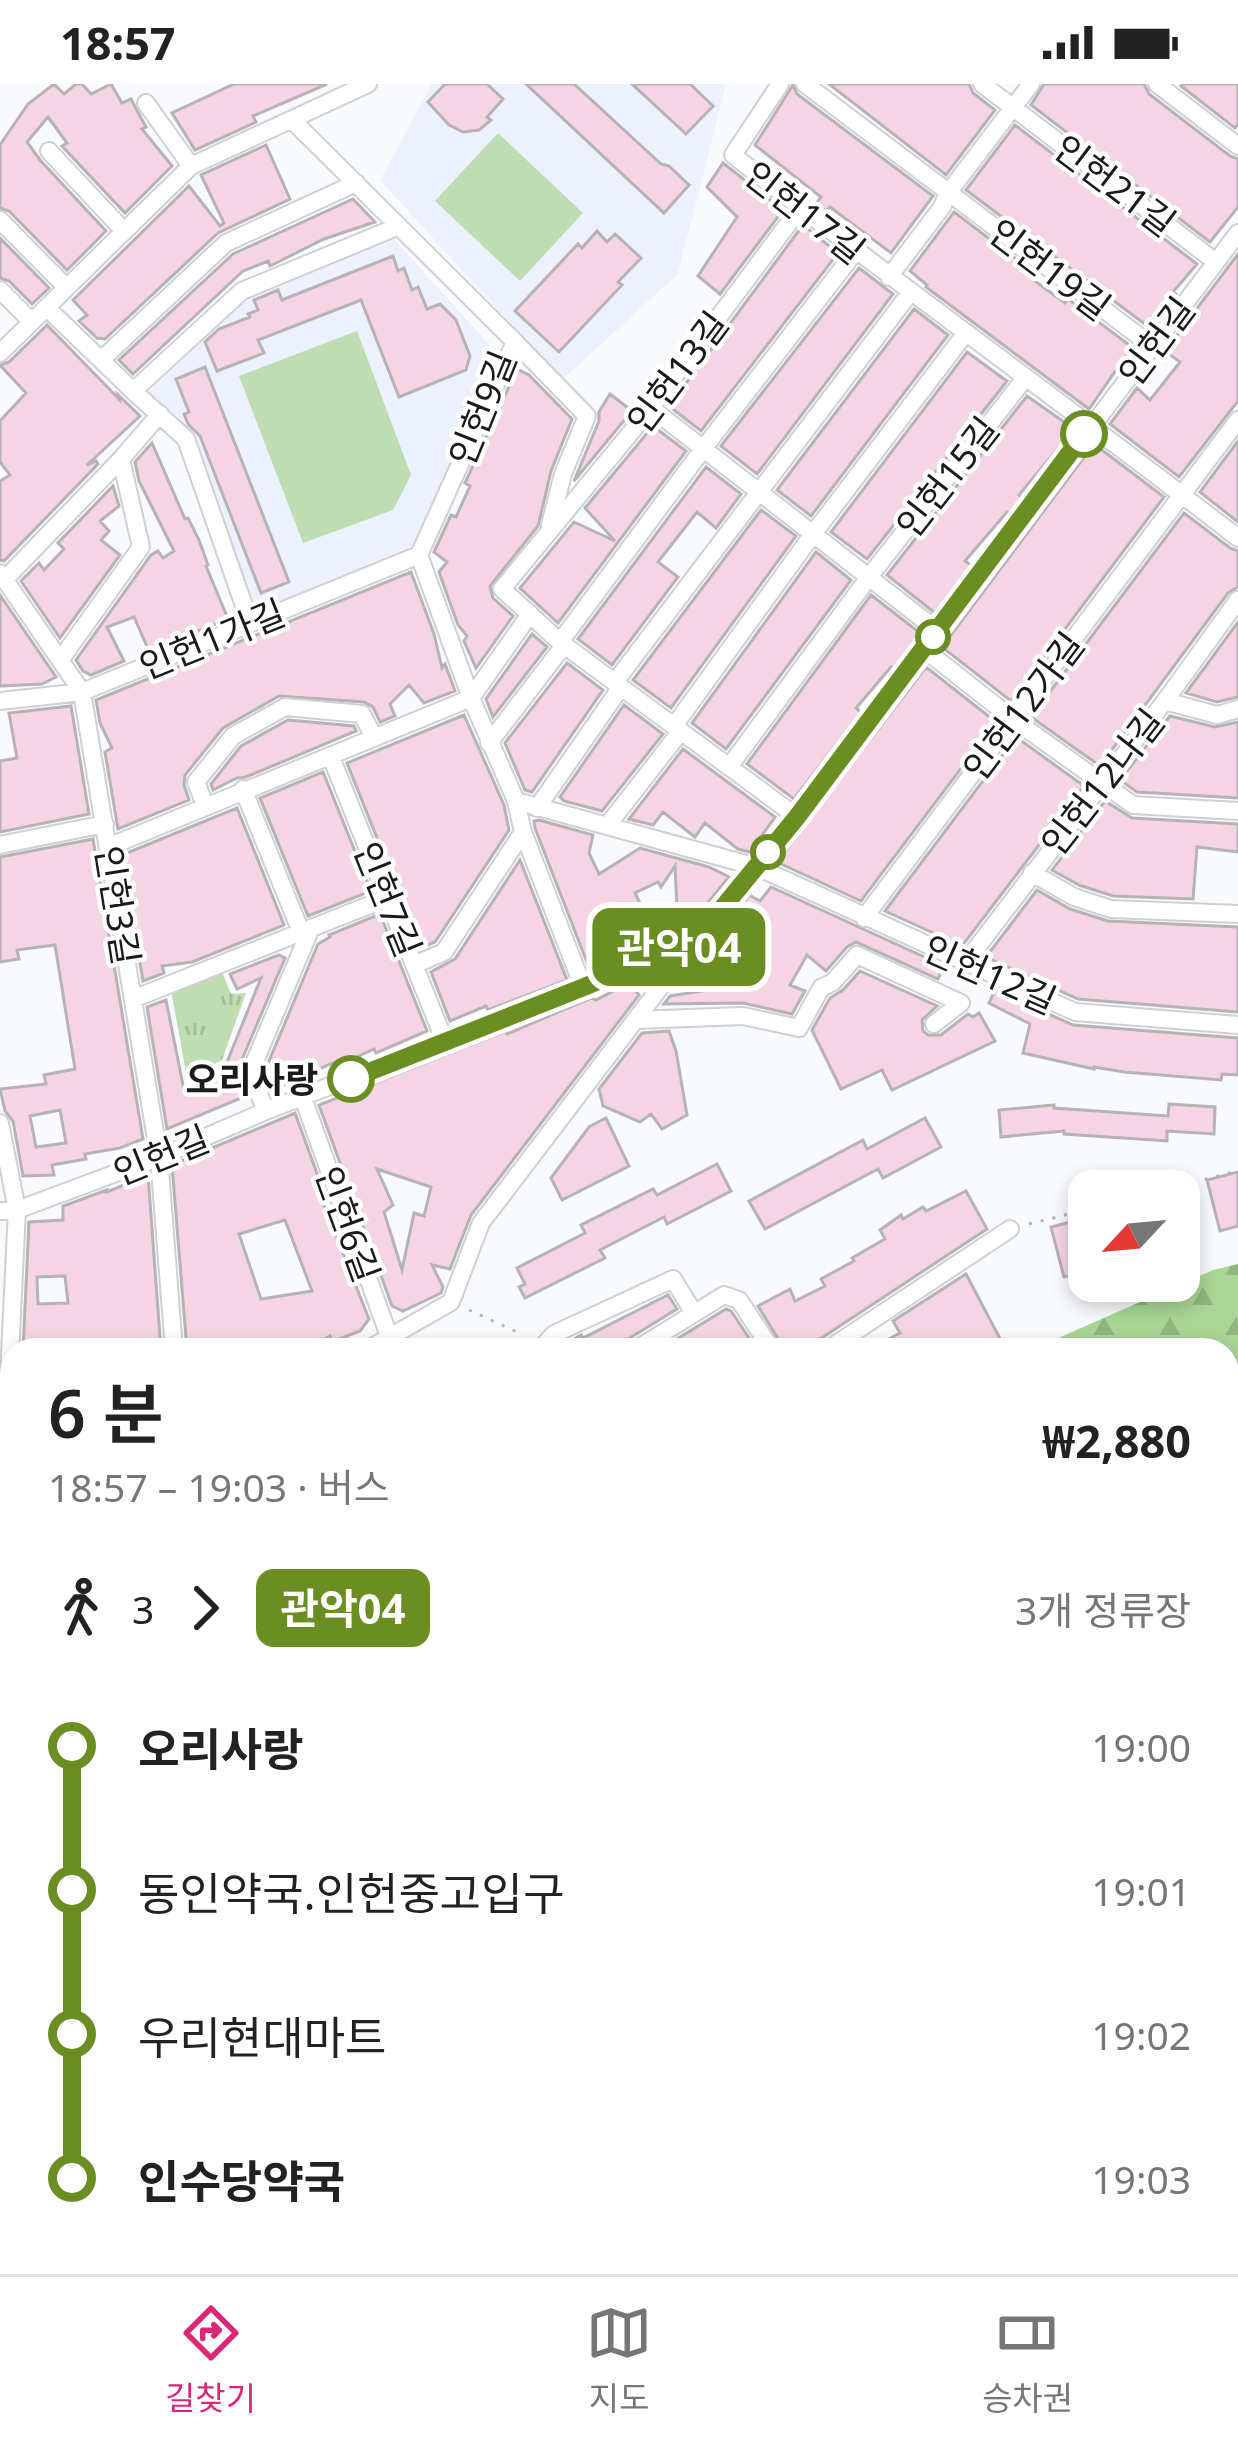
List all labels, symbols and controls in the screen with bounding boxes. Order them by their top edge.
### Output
text: 18:57 [60,12,176,73]
street label: 인헌21길 [1044,123,1186,247]
street label: 인헌17길 [735,149,875,275]
street label: 인헌19길 [979,207,1121,331]
street label: 인헌길 [1107,287,1205,395]
street label: 인헌13길 [615,301,739,443]
street label: 인헌9길 [437,343,527,473]
street label: 인헌15길 [884,407,1010,547]
unlabelled marker [1062,412,1106,456]
street label: 인헌1가길 [132,588,292,690]
unlabelled marker [917,621,949,653]
street label: 인헌12가길 [951,622,1095,790]
street label: 인헌12나길 [1029,698,1175,866]
street label: 인헌7길 [343,834,433,964]
unlabelled marker [752,836,784,868]
street label: 인헌3길 [84,842,152,968]
line badge: 관악04 [595,908,763,986]
text: 관악04 [616,918,742,975]
street label: 인헌12길 [916,923,1064,1025]
place label: 오리사랑 [186,1055,318,1104]
marker: 오리사랑 [329,1057,373,1101]
street label: 인헌길 [106,1114,216,1196]
street label: 인헌6길 [304,1159,392,1289]
north arrow [1068,1170,1200,1302]
map controls [1068,1170,1200,1302]
text: 6 분 [48,1367,164,1457]
text: ₩2,880 [1042,1410,1191,1471]
text: 18:57 – 19:03 · 버스 [48,1460,390,1513]
icon: walk [48,1575,114,1641]
icon: forward [172,1575,238,1641]
text: 관악04 [280,1579,406,1636]
text: 3 [132,1582,154,1635]
text: 3개 정류장 [1015,1583,1191,1636]
text: 오리사랑 [138,1718,304,1779]
text: 19:00 [1091,1720,1191,1773]
text: 동인약국.인헌중고입구 [138,1862,564,1923]
text: 19:01 [1091,1864,1191,1917]
text: 우리현대마트 [138,2006,386,2067]
text: 19:02 [1091,2008,1191,2061]
text: 인수당약국 [138,2150,345,2211]
text: 19:03 [1091,2152,1191,2205]
tab: 길찾기 [165,2300,256,2420]
tab: 지도 [586,2300,652,2420]
tab: 승차권 [982,2300,1073,2420]

